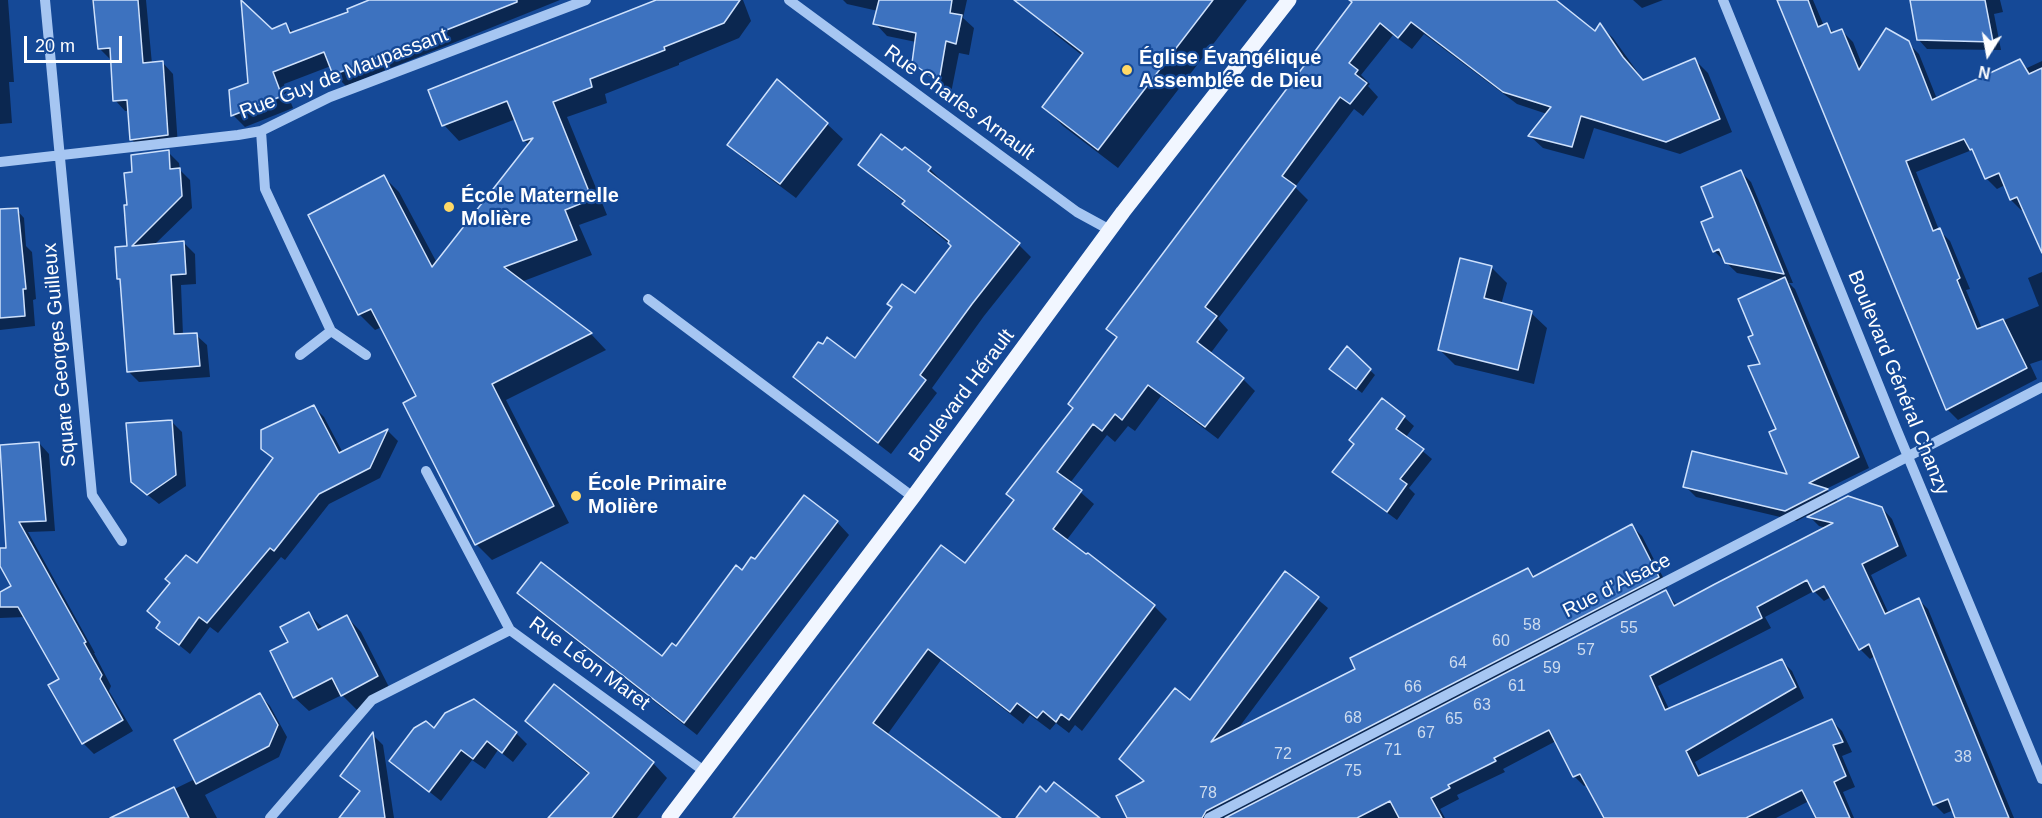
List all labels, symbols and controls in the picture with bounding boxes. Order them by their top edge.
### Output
street label: Rue Guy de Maupassant [236,23,452,125]
scale bar [27,24,124,62]
north arrow [1958,24,2018,84]
text: 20 m [35,36,75,56]
street label: Rue Charles Arnault [879,40,1039,166]
place label: Église Évangélique Assemblée de Dieu [1139,46,1322,93]
marker: Église Évangélique Assemblée de Dieu [1120,63,1134,77]
text: N [1977,63,1992,82]
place label: École Maternelle Molière [461,184,619,231]
marker: École Maternelle Molière [442,200,456,214]
street label: Square Georges Guilleux [38,242,82,468]
street label: Boulevard Général Chanzy [1842,267,1954,499]
street label: Boulevard Hérault [904,325,1020,467]
place label: École Primaire Molière [588,472,727,519]
marker: École Primaire Molière [569,489,583,503]
street label: Rue d’Alsace [1559,549,1675,623]
street label: Rue Léon Maret [524,612,654,716]
house number: 58 [1523,616,1541,636]
house number: 55 [1620,619,1638,639]
house number: 60 [1492,632,1510,652]
house number: 57 [1577,641,1595,661]
house number: 64 [1449,654,1467,674]
house number: 59 [1543,659,1561,679]
house number: 61 [1508,677,1526,697]
house number: 66 [1404,678,1422,698]
house number: 63 [1473,696,1491,716]
house number: 68 [1344,709,1362,729]
house number: 65 [1445,710,1463,730]
house number: 67 [1417,724,1435,744]
house number: 71 [1384,741,1402,761]
house number: 72 [1274,745,1292,765]
house number: 38 [1954,748,1972,768]
house number: 75 [1344,762,1362,782]
house number: 78 [1199,784,1217,804]

